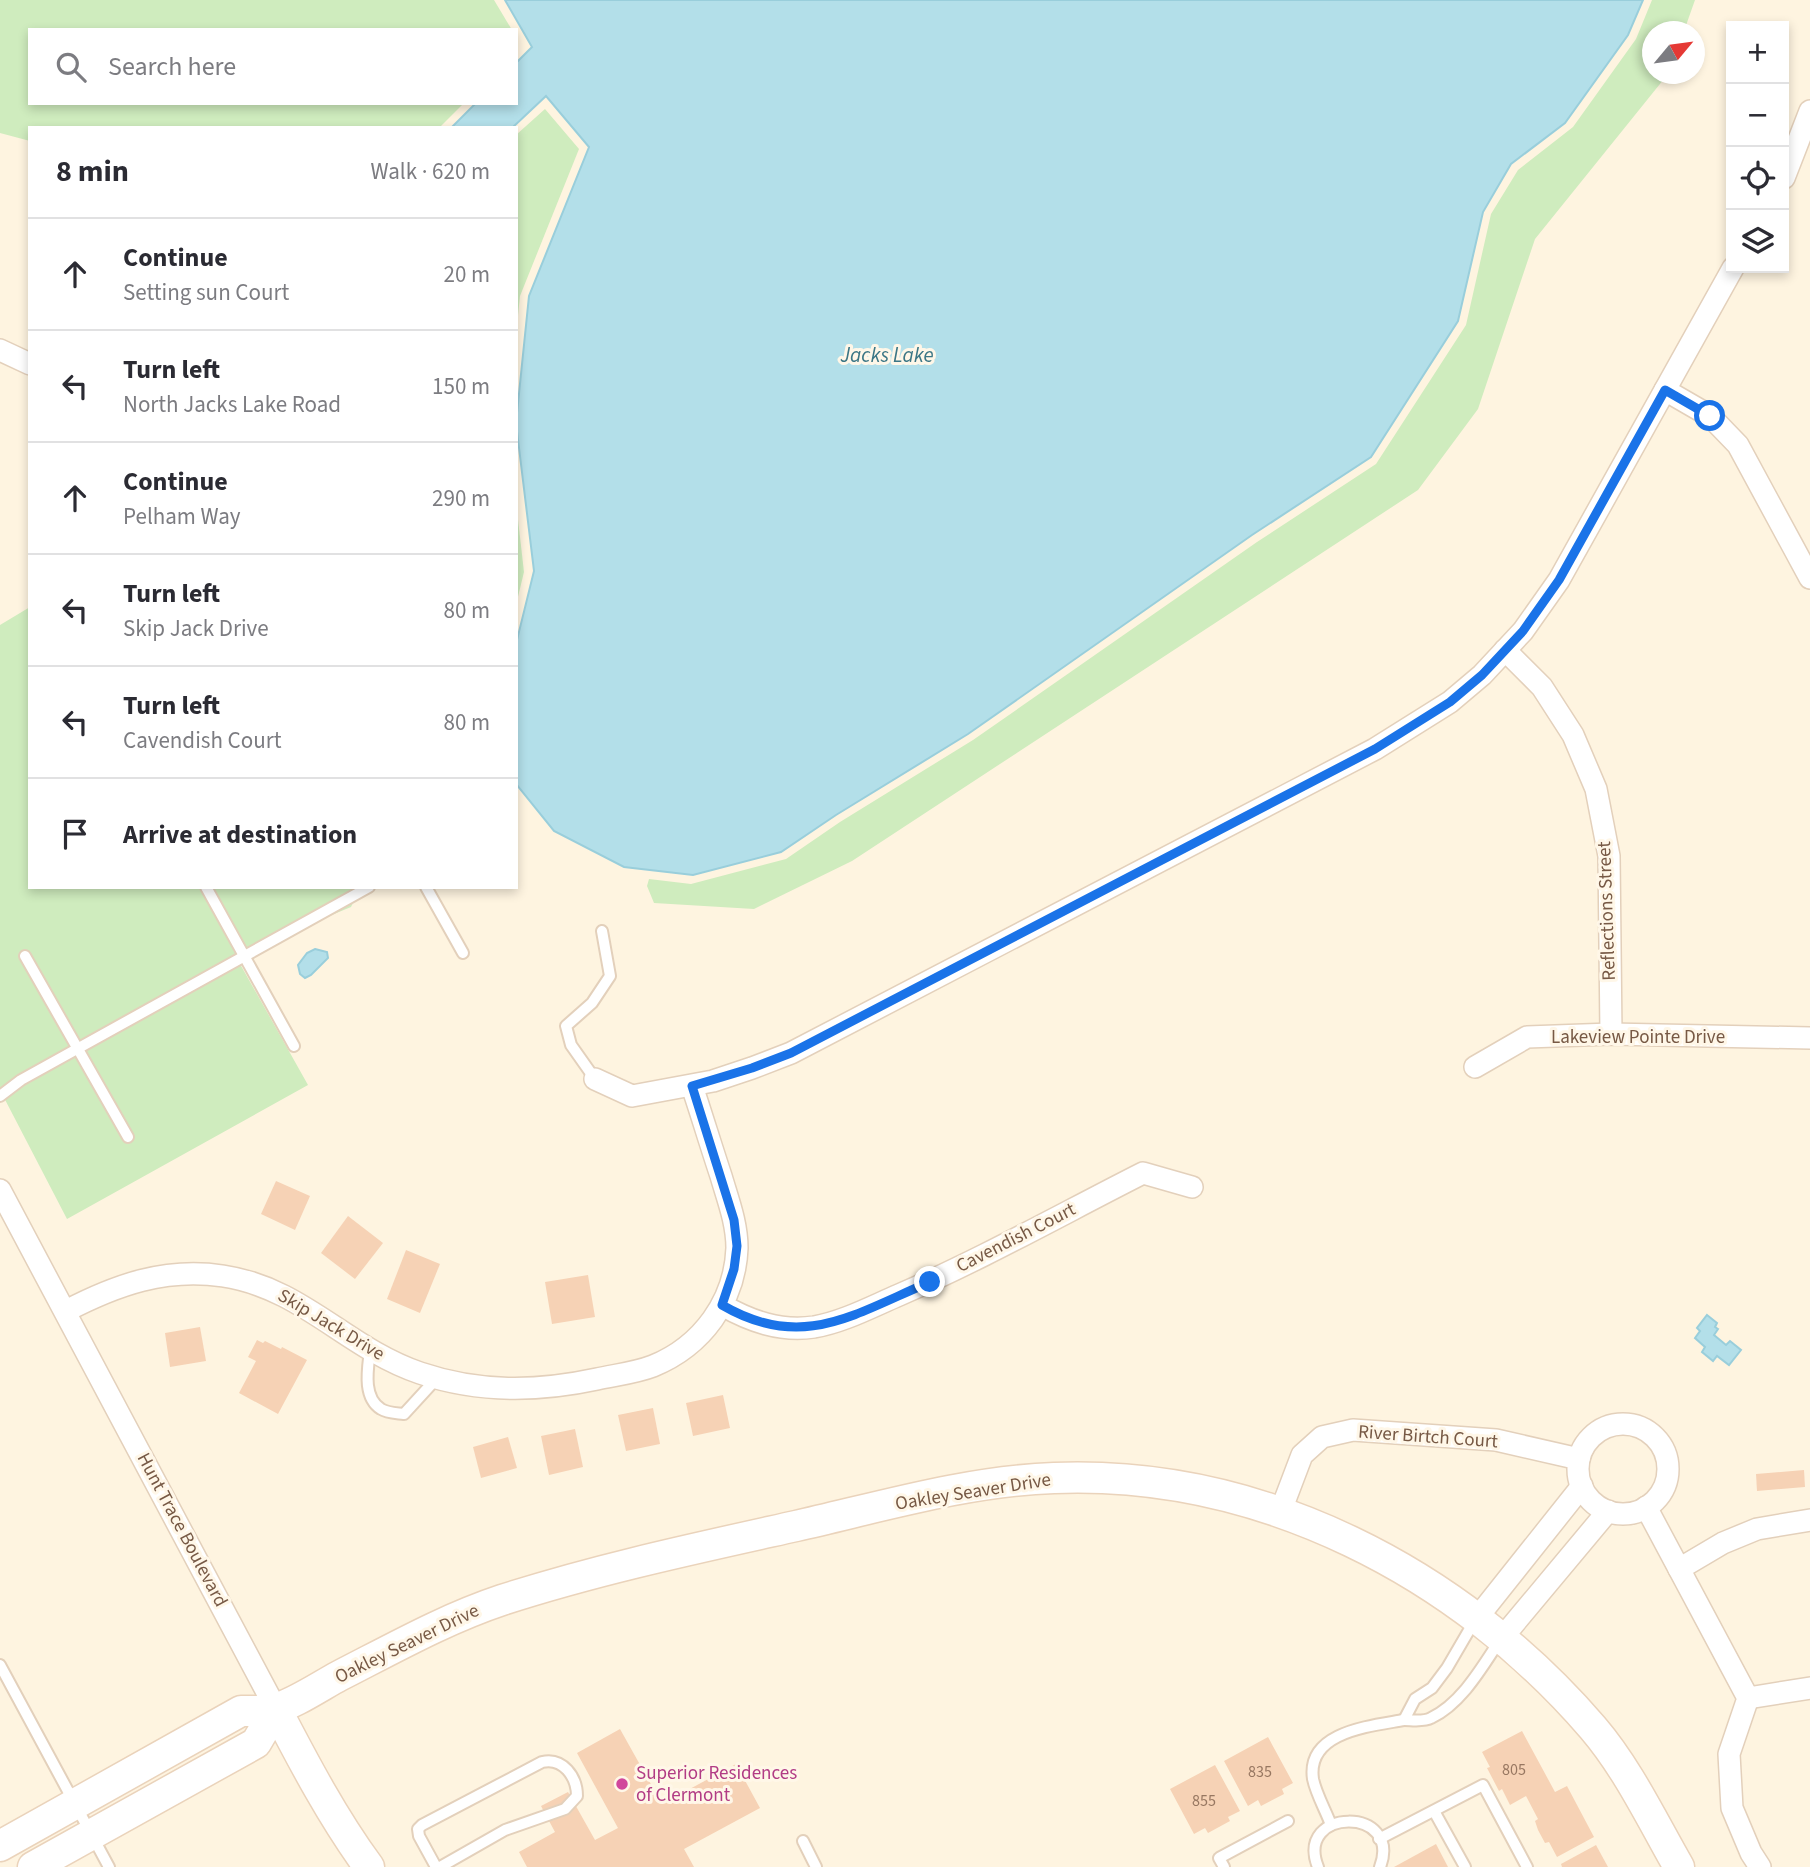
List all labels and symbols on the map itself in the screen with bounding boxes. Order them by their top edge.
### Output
north arrow [1642,21,1705,84]
water label: Jacks Lake [840,340,934,370]
route start [1694,400,1725,431]
street label: Reflections Street [1591,840,1623,981]
street label: Lakeview Pointe Drive [1551,1024,1725,1051]
street label: Cavendish Court [952,1196,1081,1280]
route end [914,1266,945,1297]
street label: Skip Jack Drive [272,1282,390,1368]
street label: River Birtch Court [1357,1419,1499,1455]
street label: Hunt Trace Boulevard [130,1448,234,1612]
street label: Oakley Seaver Drive [893,1466,1053,1518]
street label: Oakley Seaver Drive [330,1597,484,1691]
house number: 805 [1502,1759,1526,1781]
place label: Superior Residences of Clermont [636,1760,797,1809]
house number: 835 [1248,1761,1272,1783]
marker: Superior Residences of Clermont [614,1776,630,1792]
house number: 855 [1192,1790,1216,1812]

